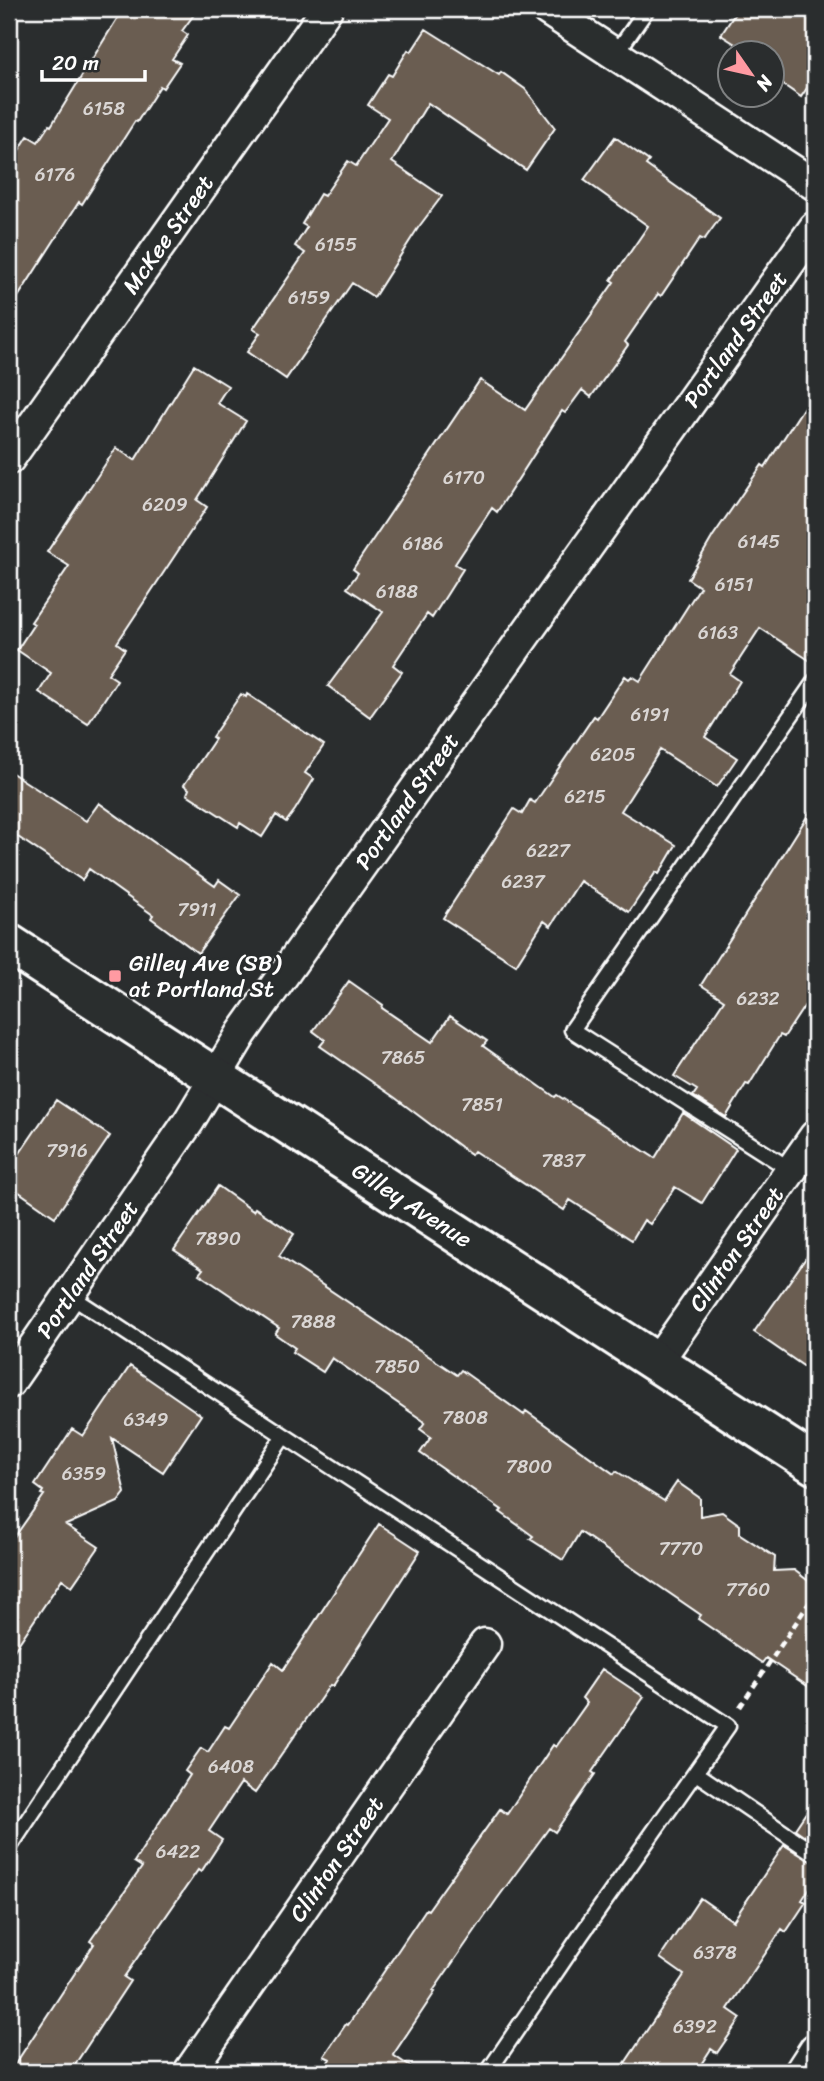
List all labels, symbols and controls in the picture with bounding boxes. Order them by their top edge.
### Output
scale bar [42,38,145,82]
north arrow [716,38,786,108]
text: 20 m [52,44,99,82]
text: N [747,68,783,99]
house number: 6158 [83,92,126,125]
house number: 6176 [35,158,75,191]
street label: McKee Street [111,166,224,303]
house number: 6155 [315,228,357,261]
street label: Portland Street [672,262,799,416]
house number: 6159 [288,281,330,314]
house number: 6170 [443,461,485,494]
house number: 6209 [142,488,188,521]
house number: 6145 [738,525,781,558]
house number: 6186 [402,527,444,560]
house number: 6151 [715,568,753,601]
house number: 6188 [376,575,418,608]
house number: 6163 [698,616,739,649]
house number: 6191 [631,698,669,731]
street label: Portland Street [344,724,470,879]
house number: 6205 [590,738,636,771]
house number: 6215 [564,780,606,813]
house number: 6227 [526,834,571,867]
house number: 6237 [501,865,546,898]
house number: 7911 [178,893,216,926]
place label: Gilley Ave (SB) at Portland St [129,943,283,1010]
marker: Gilley Ave (SB) at Portland St [107,968,123,984]
house number: 6232 [736,982,780,1015]
house number: 7865 [381,1041,426,1074]
house number: 7851 [461,1088,503,1121]
house number: 7916 [46,1134,88,1167]
house number: 7837 [541,1144,586,1177]
street label: Gilley Avenue [344,1150,481,1259]
street label: Clinton Street [677,1177,795,1320]
street label: Portland Street [25,1191,150,1347]
house number: 7890 [195,1222,241,1255]
house number: 7888 [290,1305,336,1338]
house number: 7850 [374,1350,420,1383]
house number: 7808 [442,1401,488,1434]
house number: 6349 [124,1403,168,1436]
house number: 7800 [506,1450,552,1483]
house number: 6359 [62,1457,106,1490]
house number: 7770 [659,1532,703,1565]
house number: 7760 [726,1573,770,1606]
house number: 6408 [208,1750,255,1783]
street label: Clinton Street [278,1787,395,1931]
house number: 6422 [156,1835,200,1868]
house number: 6378 [693,1936,737,1969]
house number: 6392 [673,2010,717,2043]

